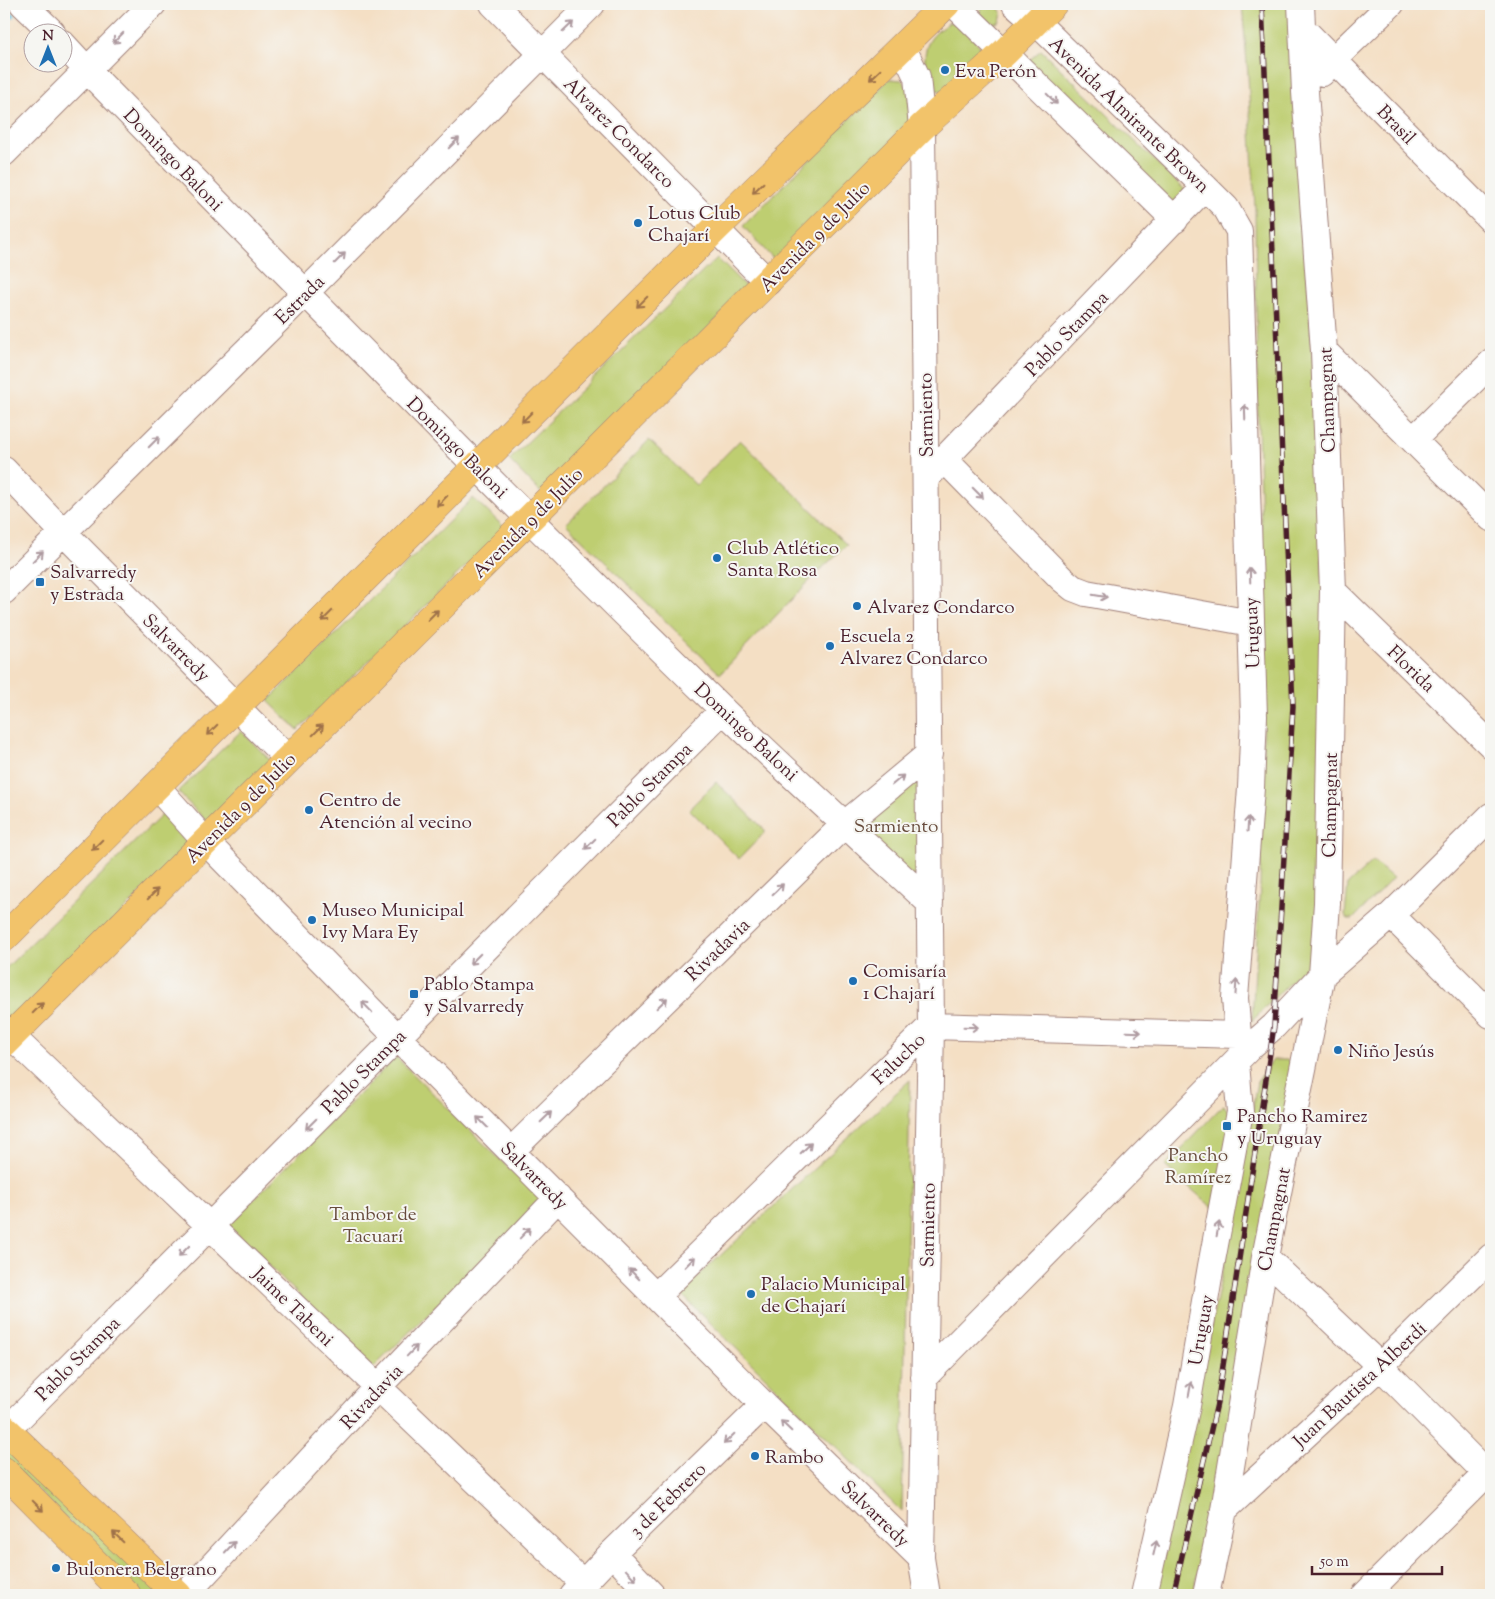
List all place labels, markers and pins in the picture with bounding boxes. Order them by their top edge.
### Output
place label: Eva Perón [955,59,1037,86]
marker: Eva Perón [939,64,951,76]
place label: Lotus Club Chajarí [648,201,740,250]
marker: Lotus Club Chajarí [632,217,644,229]
place label: Club Atlético Santa Rosa [727,536,839,585]
marker: Club Atlético Santa Rosa [711,552,723,564]
place label: Salvarredy y Estrada [50,560,137,609]
marker: Salvarredy y Estrada [34,576,46,588]
place label: Alvarez Condarco [867,595,1015,622]
marker: Alvarez Condarco [851,600,863,612]
place label: Escuela 2 Alvarez Condarco [840,624,988,673]
marker: Escuela 2 Alvarez Condarco [824,640,836,652]
place label: Centro de Atención al vecino [319,788,472,837]
marker: Centro de Atención al vecino [303,804,315,816]
place label: Museo Municipal Ivy Mara Ey [322,898,464,947]
marker: Museo Municipal Ivy Mara Ey [306,914,318,926]
place label: Comisaría 1 Chajarí [863,959,947,1008]
place label: Pablo Stampa y Salvarredy [424,972,535,1021]
marker: Comisaría 1 Chajarí [847,975,859,987]
marker: Pablo Stampa y Salvarredy [408,988,420,1000]
place label: Niño Jesús [1348,1039,1434,1066]
marker: Niño Jesús [1332,1044,1344,1056]
place label: Pancho Ramirez y Uruguay [1237,1104,1368,1153]
marker: Pancho Ramirez y Uruguay [1221,1120,1233,1132]
place label: Palacio Municipal de Chajarí [761,1272,905,1321]
marker: Palacio Municipal de Chajarí [745,1288,757,1300]
place label: Rambo [765,1445,824,1472]
marker: Rambo [749,1450,761,1462]
place label: Bulonera Belgrano [66,1557,217,1584]
marker: Bulonera Belgrano [50,1562,62,1574]

